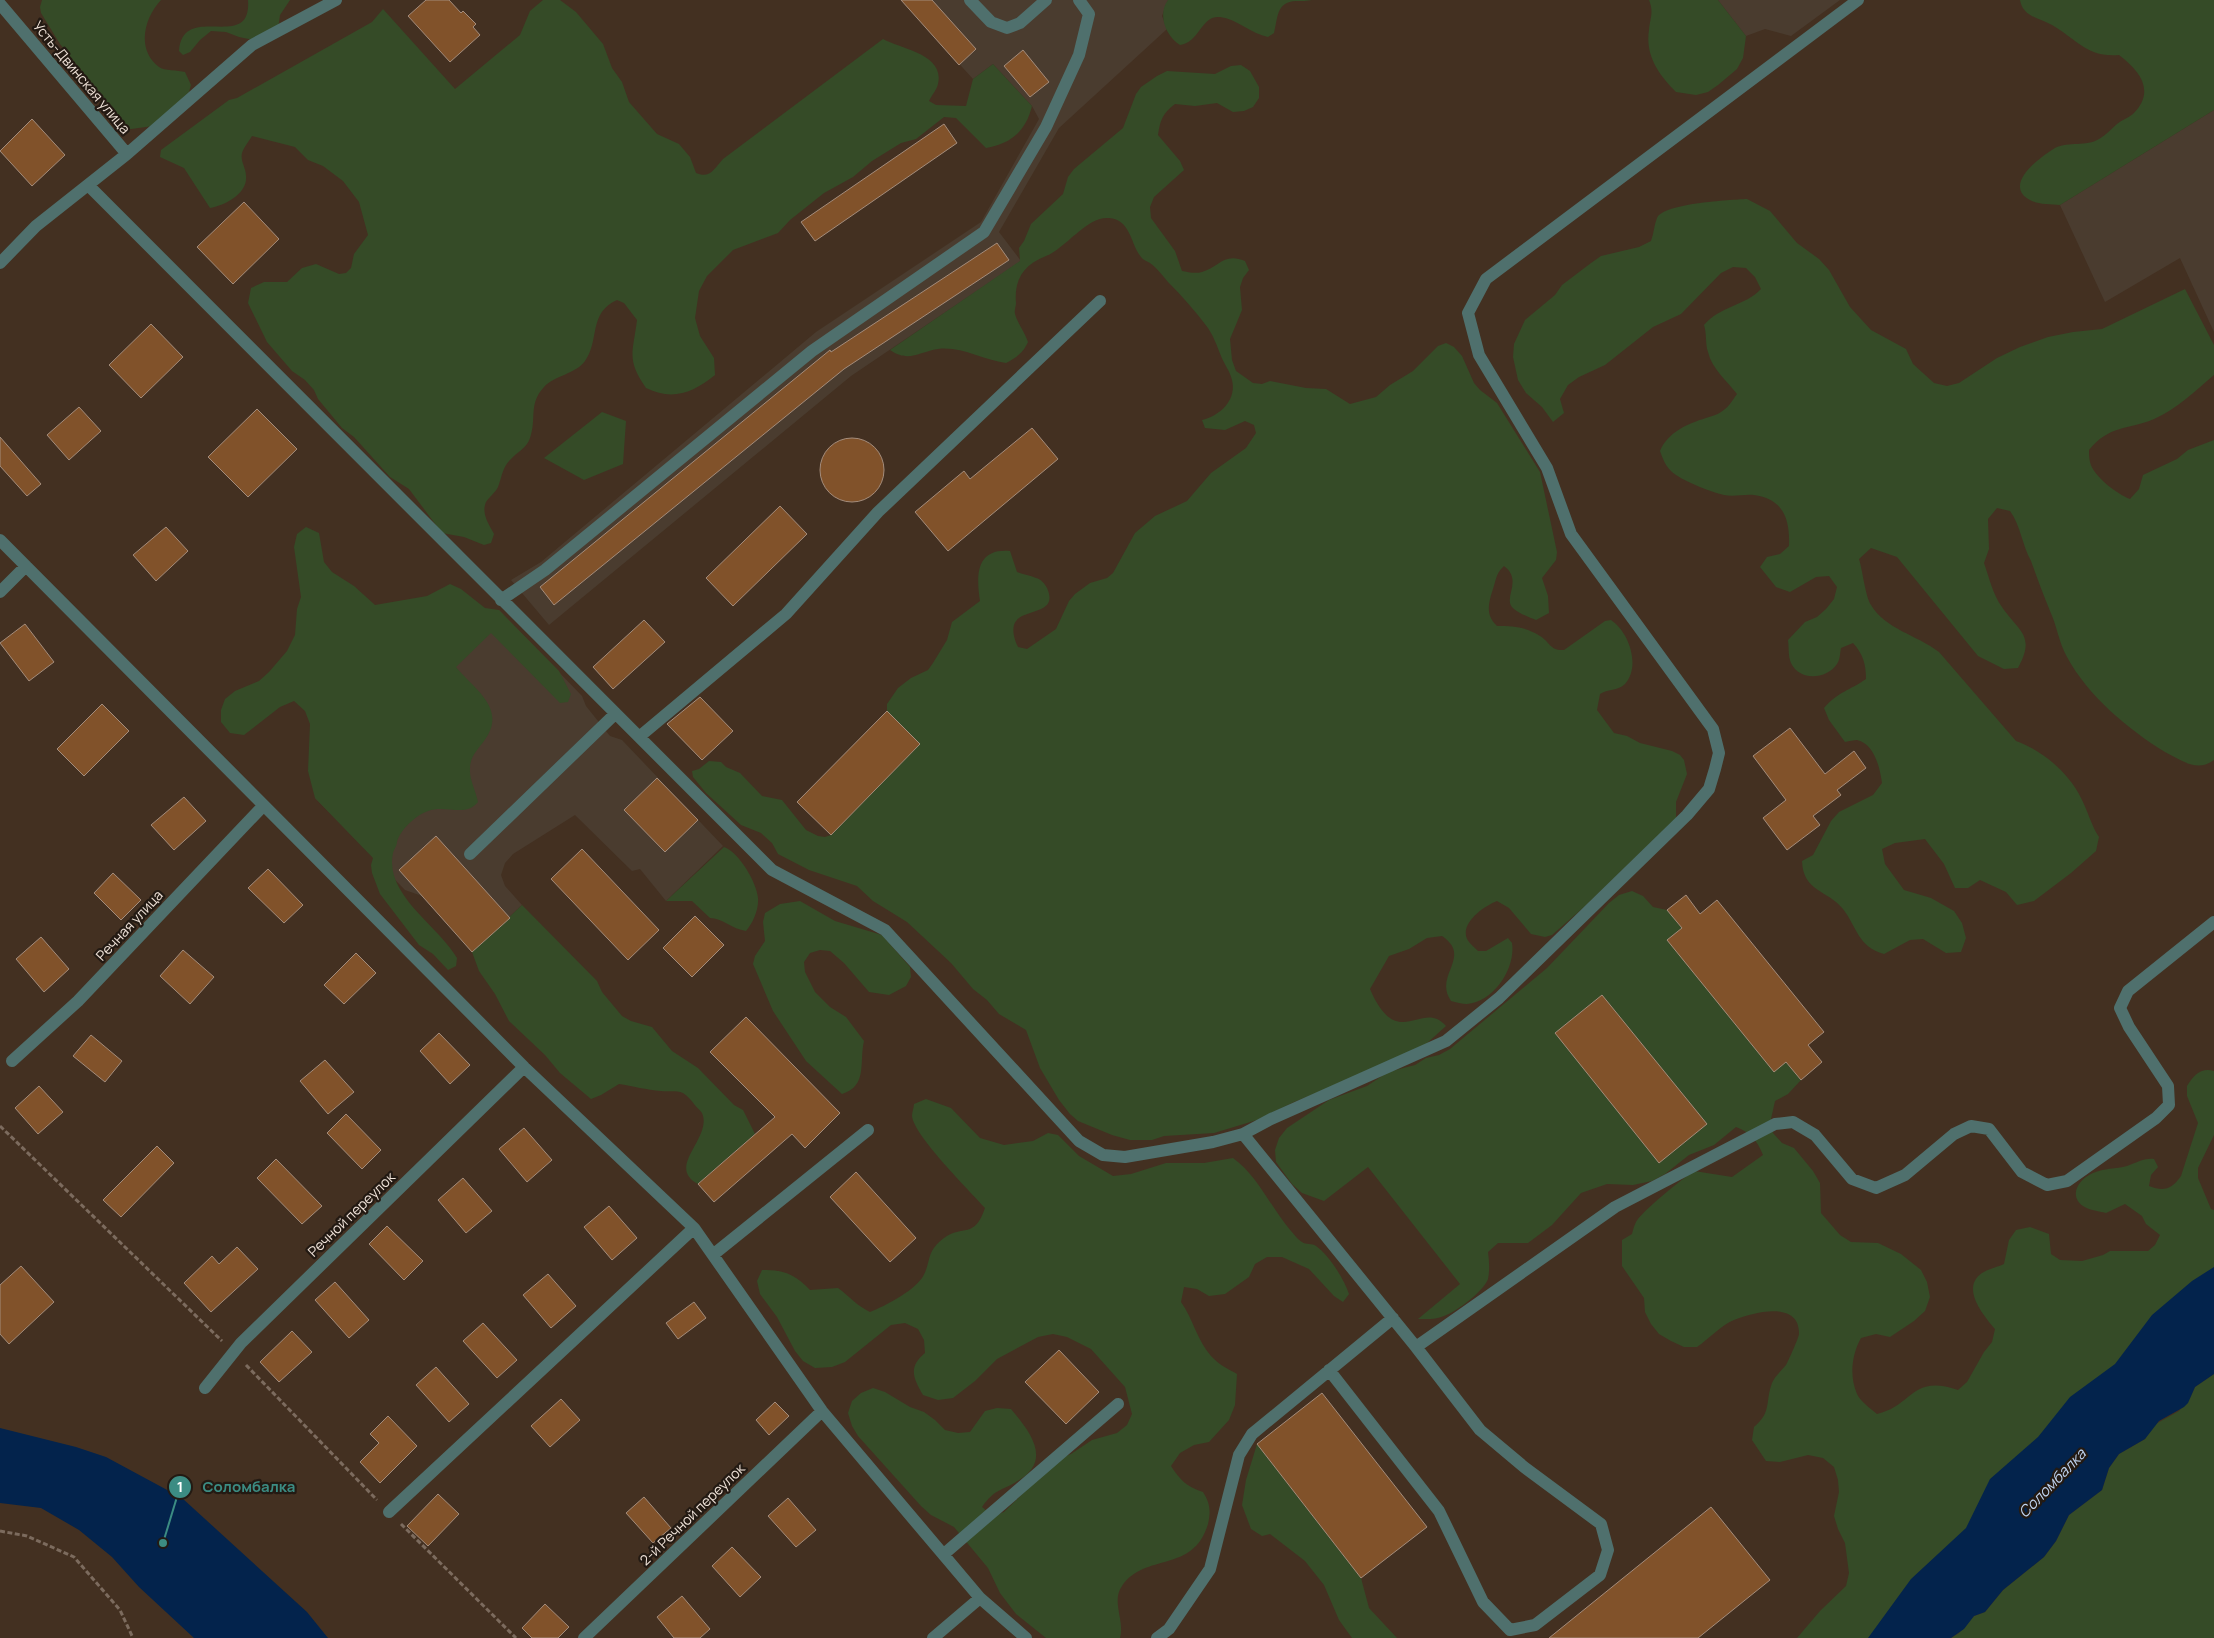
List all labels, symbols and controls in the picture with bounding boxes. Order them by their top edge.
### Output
street label: Усть-Двинская улица [29,17,135,137]
street label: Речная улица [91,885,167,965]
street label: Речной переулок [303,1167,400,1261]
water label: Соломбалка [2014,1443,2091,1522]
street label: 2-й Речной переулок [635,1458,749,1569]
callout: Соломбалка [167,1472,305,1502]
text: 1 [177,1476,183,1497]
text: Соломбалка [203,1476,295,1497]

